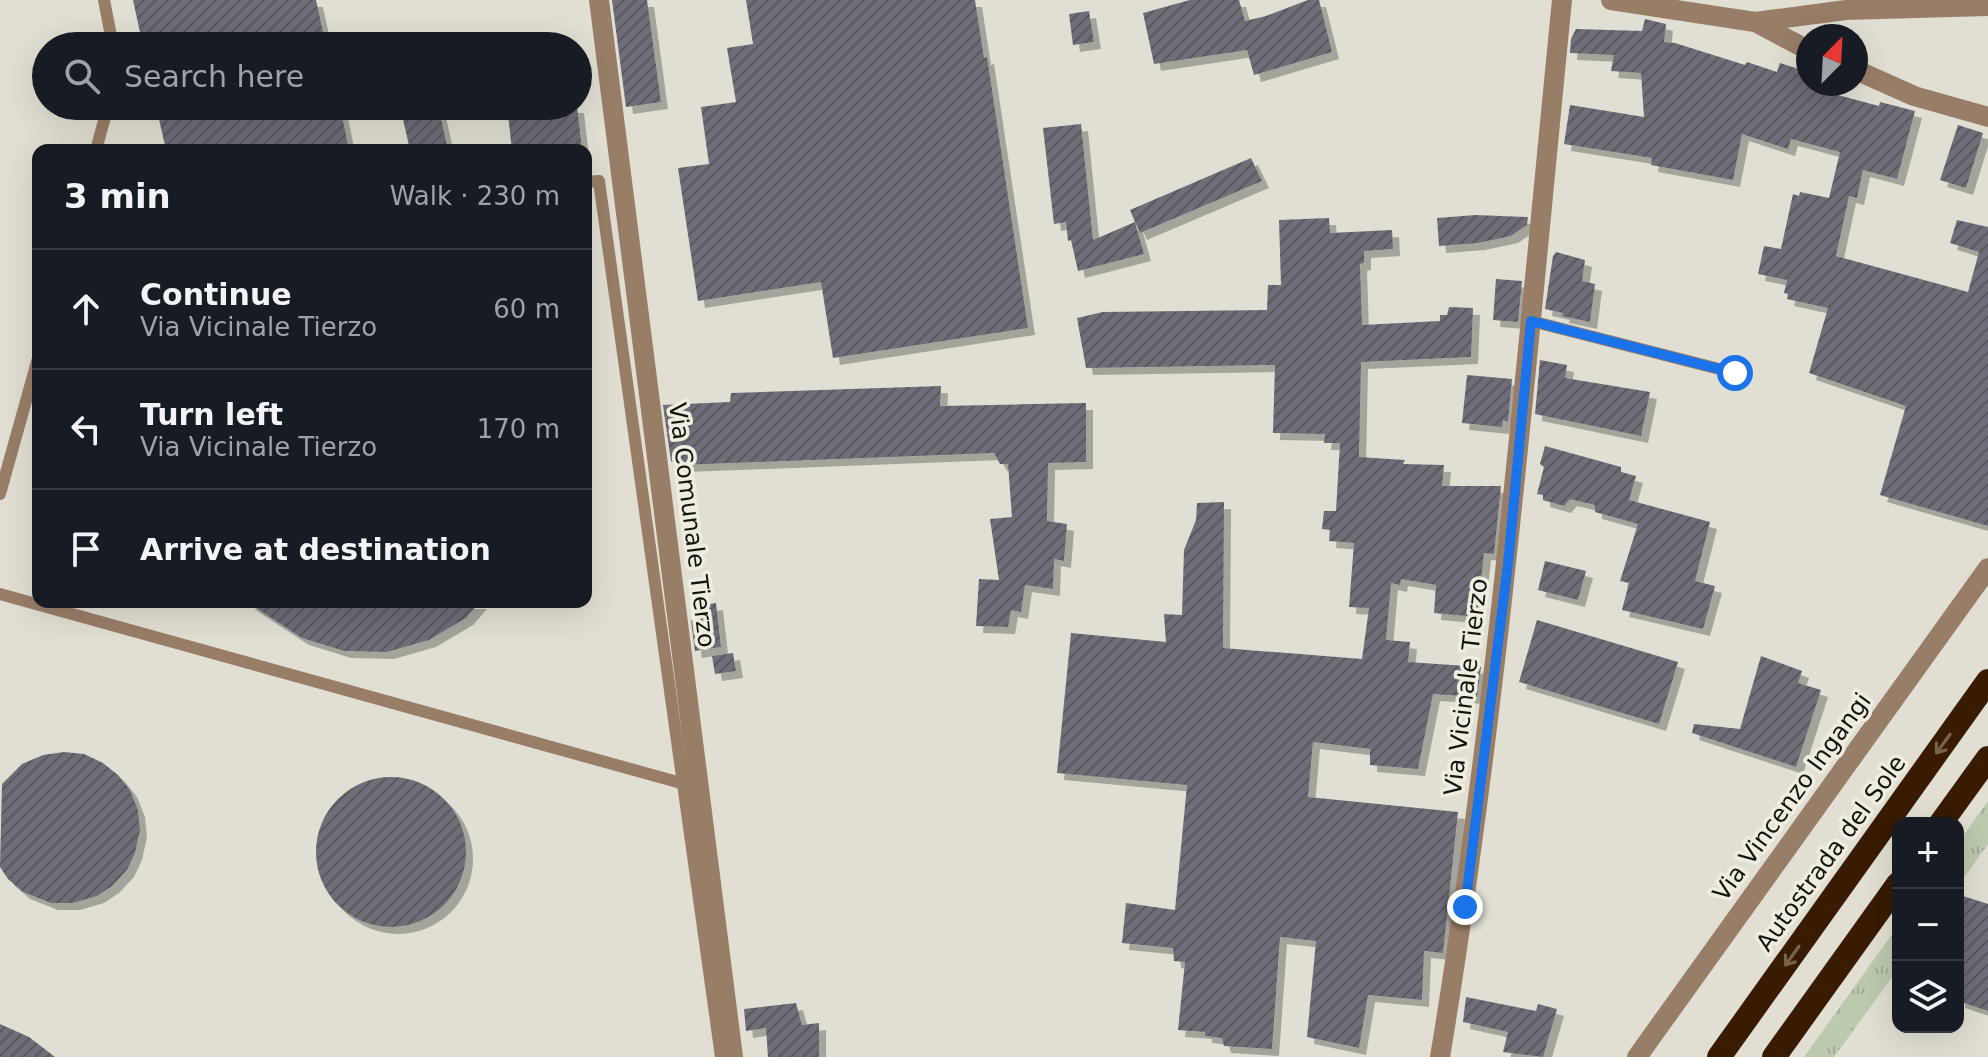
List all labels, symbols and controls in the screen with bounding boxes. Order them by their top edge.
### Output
north arrow [1796,24,1868,96]
search box [32,32,592,120]
icon: search [60,54,104,98]
text: Search here [124,59,304,94]
text: 3 min [64,176,171,216]
text: Walk · 230 m [390,181,560,211]
text: Continue [140,277,292,312]
icon: ahead [64,287,108,331]
text: 60 m [493,294,560,324]
text: Via Vicinale Tierzo [140,312,377,342]
route start [1717,355,1753,391]
text: Turn left [140,397,283,432]
street label: Via Comunale Tierzo [663,401,721,649]
icon: left [64,407,108,451]
text: 170 m [477,414,560,444]
text: Via Vicinale Tierzo [140,432,377,462]
icon: arrive [64,527,108,571]
text: Arrive at destination [140,532,491,567]
street label: Via Vicinale Tierzo [1439,577,1493,797]
street label: Via Vincenzo Ingangi [1707,688,1877,906]
one-way arrow [1935,733,1951,755]
street label: Autostrada del Sole [1750,750,1912,956]
map controls [1892,817,1964,1033]
button: + [1892,817,1964,889]
route end [1447,889,1483,925]
button: − [1892,889,1964,961]
one-way arrow [1783,945,1800,966]
button: layers [1892,961,1964,1033]

